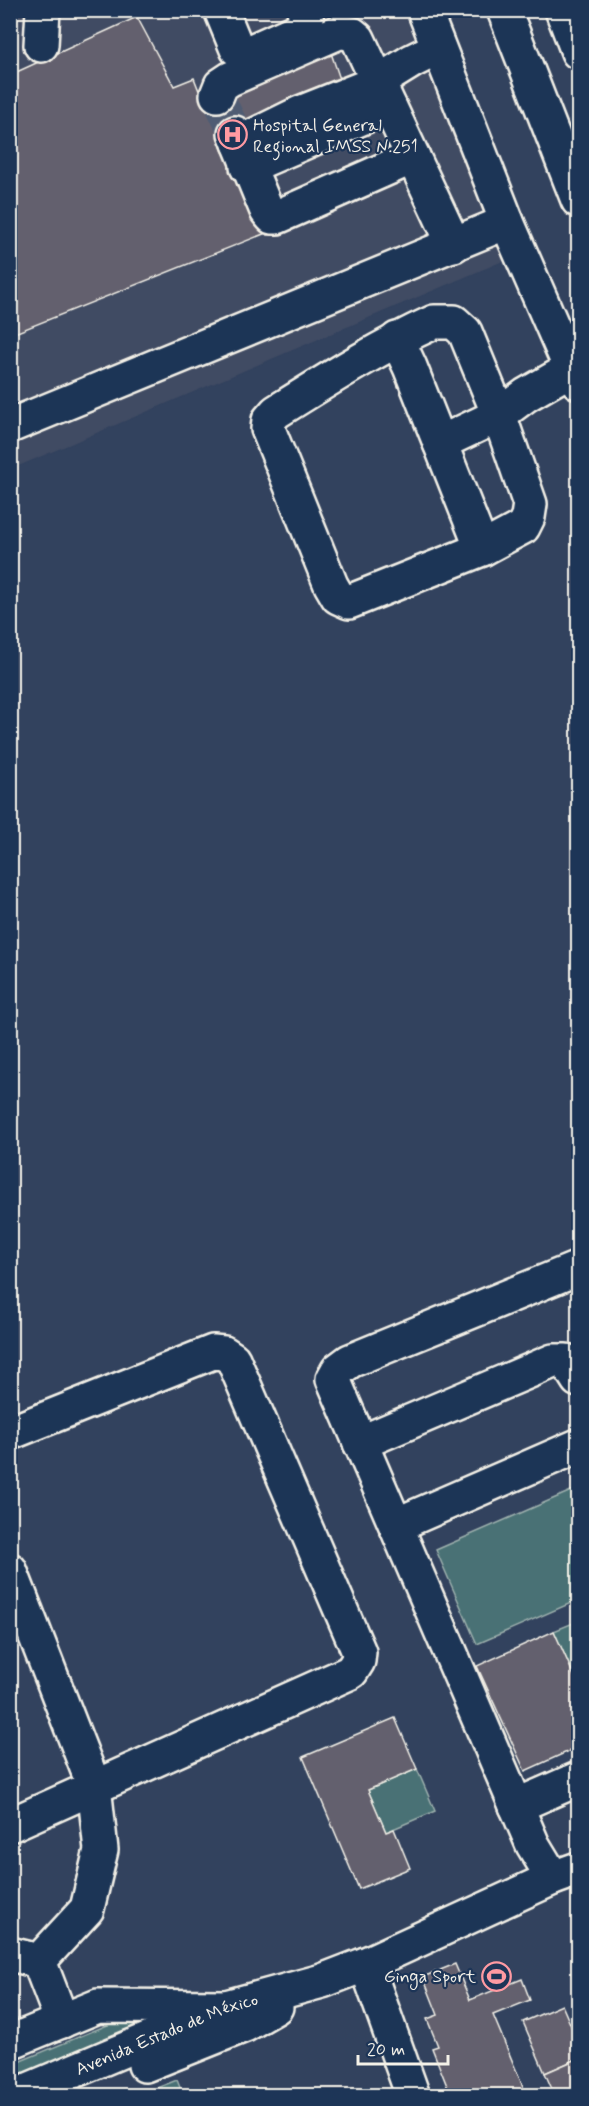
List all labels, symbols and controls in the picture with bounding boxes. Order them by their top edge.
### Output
place label: Hospital General Regional IMSS N.251 [253,114,418,161]
hospital icon: Hospital General Regional IMSS N.251 [216,119,248,151]
sports icon: Ginga Sport [481,1960,513,1992]
place label: Ginga Sport [384,1965,476,1990]
street label: Avenida Estado de México [72,1988,261,2082]
scale bar [358,2028,448,2066]
text: 20 m [367,2038,405,2062]

